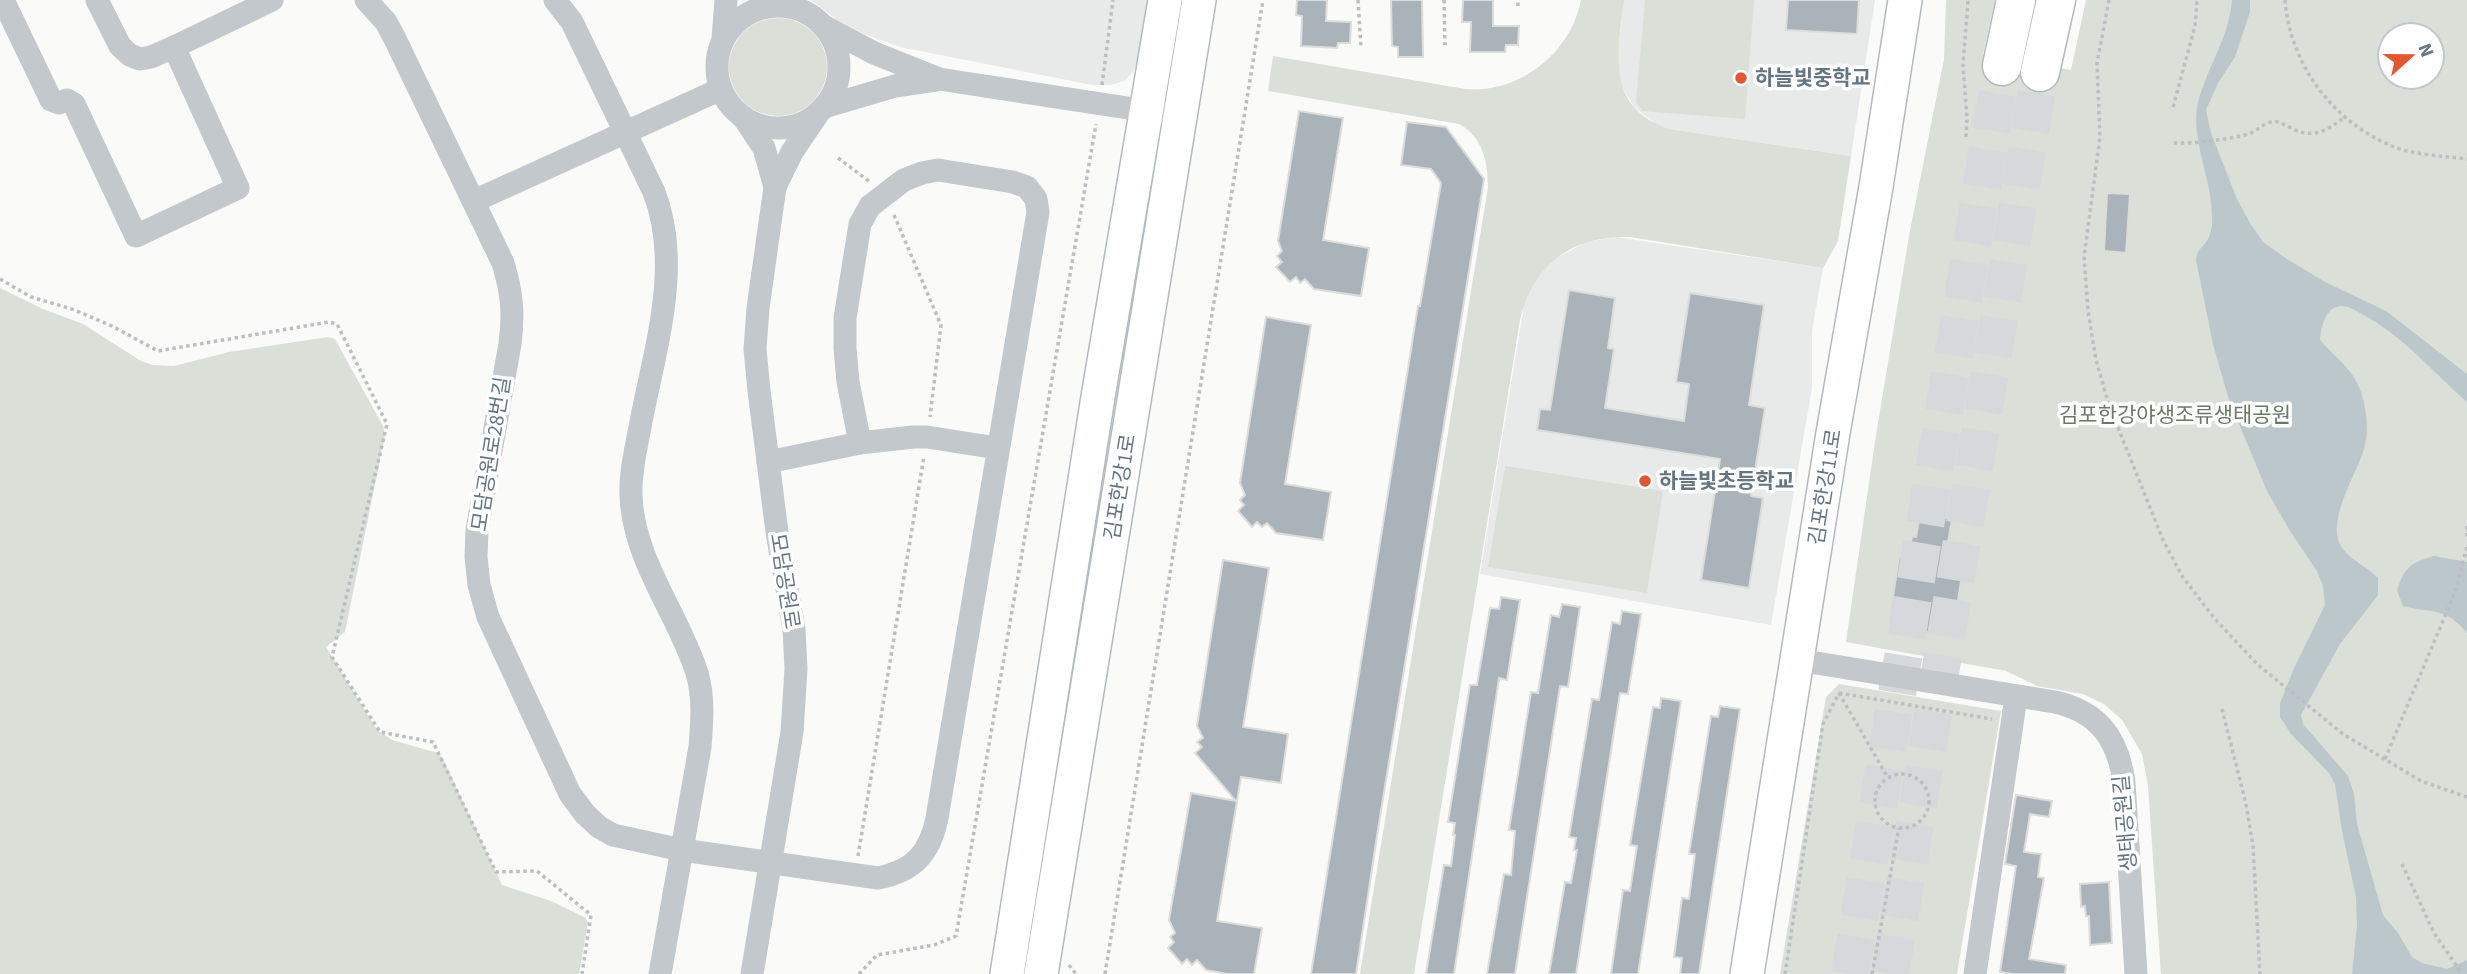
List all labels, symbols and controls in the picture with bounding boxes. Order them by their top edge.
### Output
north arrow [2376,21,2446,91]
text: N [2411,40,2440,61]
place label: 하늘빛중학교 [1755,63,1871,93]
marker: 하늘빛중학교 [1733,70,1749,86]
street label: 모담공원로28번길 [464,375,518,533]
park label: 김포한강야생조류생태공원 [2059,400,2291,430]
street label: 김포한강11로 [1801,427,1849,547]
street label: 김포한강1로 [1097,432,1143,542]
place label: 하늘빛초등학교 [1659,466,1794,496]
marker: 하늘빛초등학교 [1637,473,1653,489]
street label: 모담공원로 [763,531,807,631]
street label: 생태공원길 [2106,774,2144,872]

